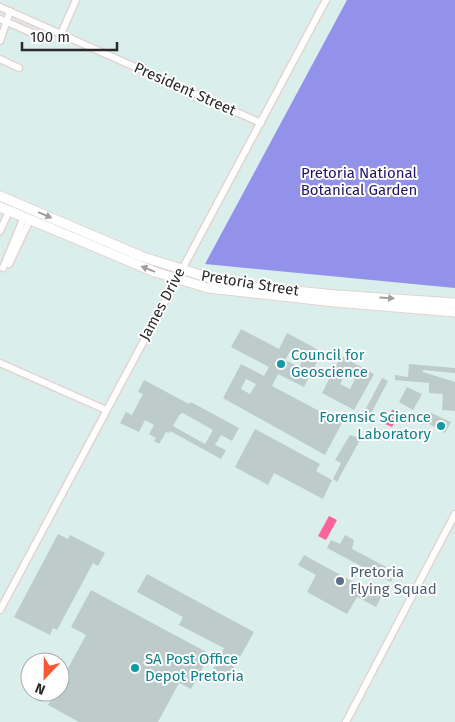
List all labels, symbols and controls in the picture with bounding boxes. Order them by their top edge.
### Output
scale bar [22,20,118,52]
text: 100 m [30,28,70,46]
street label: President Street [131,59,239,120]
park label: Pretoria National Botanical Garden [301,164,418,199]
one-way arrow [38,212,52,220]
street label: James Drive [135,264,189,344]
one-way arrow [141,265,155,273]
street label: Pretoria Street [200,266,301,300]
one-way arrow [379,295,395,303]
place label: Council for Geoscience [291,346,368,381]
marker: Council for Geoscience [275,358,287,370]
place label: Forensic Science Laboratory [319,408,432,443]
marker: Forensic Science Laboratory [435,420,447,432]
place label: Pretoria Flying Squad [350,563,437,598]
marker: Pretoria Flying Squad [334,575,346,587]
place label: SA Post Office Depot Pretoria [145,650,244,685]
north arrow [20,652,70,702]
marker: SA Post Office Depot Pretoria [129,662,141,674]
text: N [33,679,48,698]

